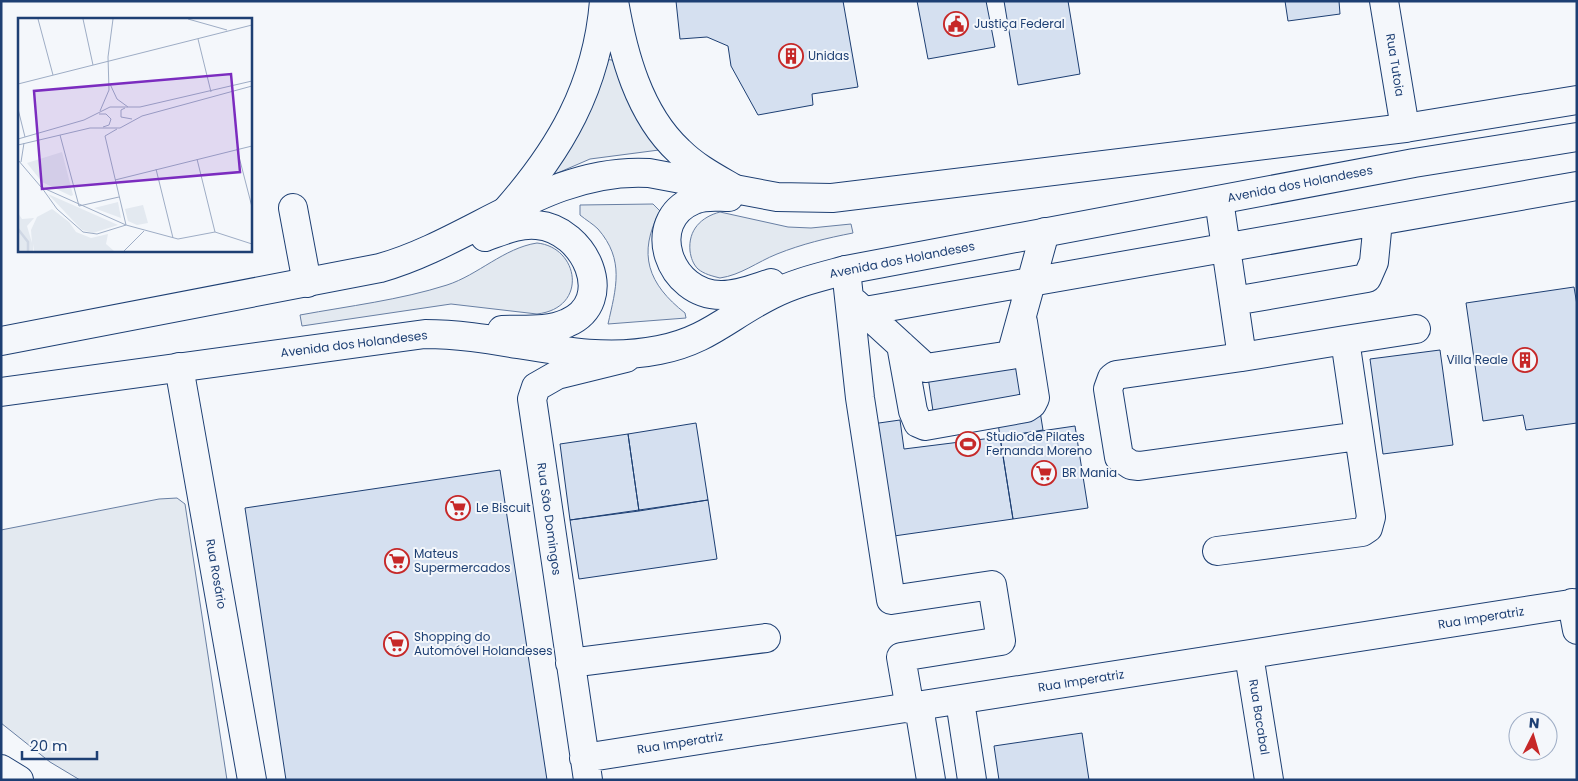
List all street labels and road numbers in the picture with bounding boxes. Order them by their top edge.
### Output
street label: Rua Tutoia [1382,32,1409,98]
street label: Avenida dos Holandeses [1226,161,1374,206]
street label: Avenida dos Holandeses [828,237,976,282]
street label: Avenida dos Holandeses [280,326,428,361]
street label: Rua São Domingos [533,462,566,576]
street label: Rua Rosário [202,538,231,611]
street label: Rua Imperatriz [1437,602,1525,633]
street label: Rua Imperatriz [1037,665,1125,696]
street label: Rua Bacabal [1245,678,1274,756]
street label: Rua Imperatriz [636,727,724,758]

